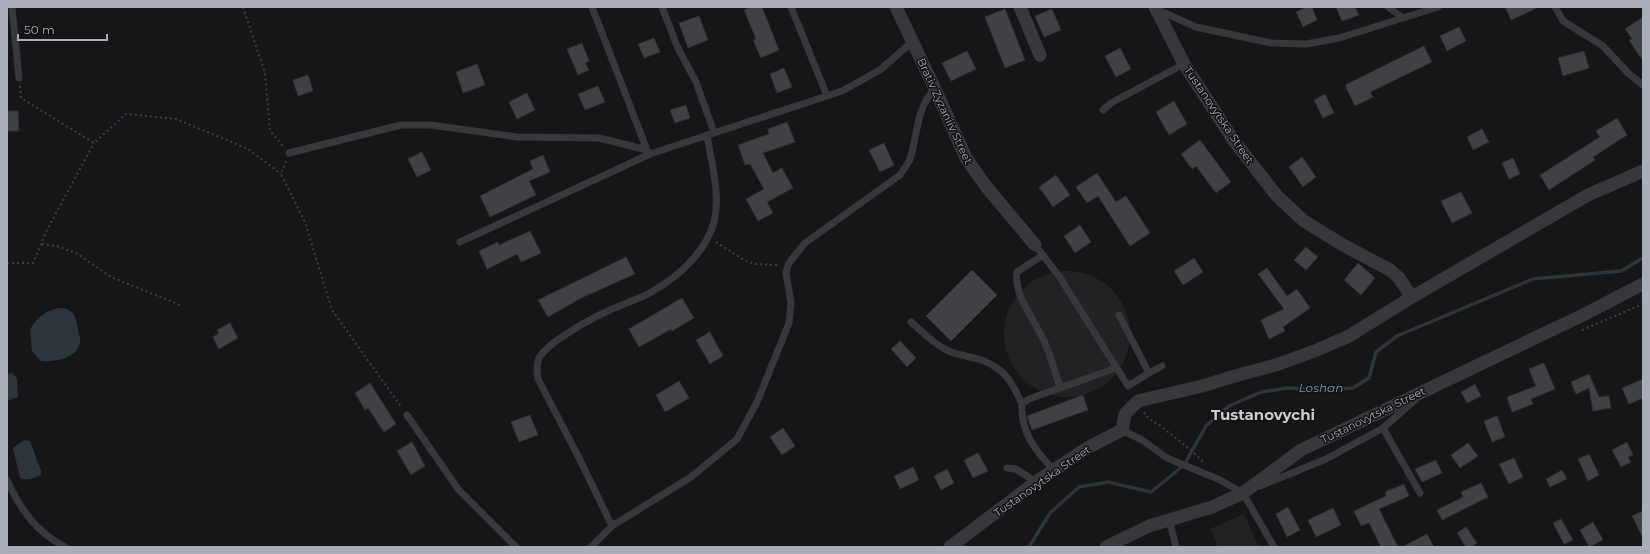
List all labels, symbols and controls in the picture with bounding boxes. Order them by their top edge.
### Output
scale bar [18,16,107,42]
text: 50 m [24,22,55,37]
street label: Brativ Zyzaniiv Street [914,56,976,167]
street label: Tustanovytska Street [1181,64,1257,167]
water label: Loshan [1299,380,1343,395]
street label: Tustanovytska Street [1318,383,1428,446]
district label: Tustanovychi [1211,405,1315,424]
street label: Tustanovytska Street [991,442,1093,520]

